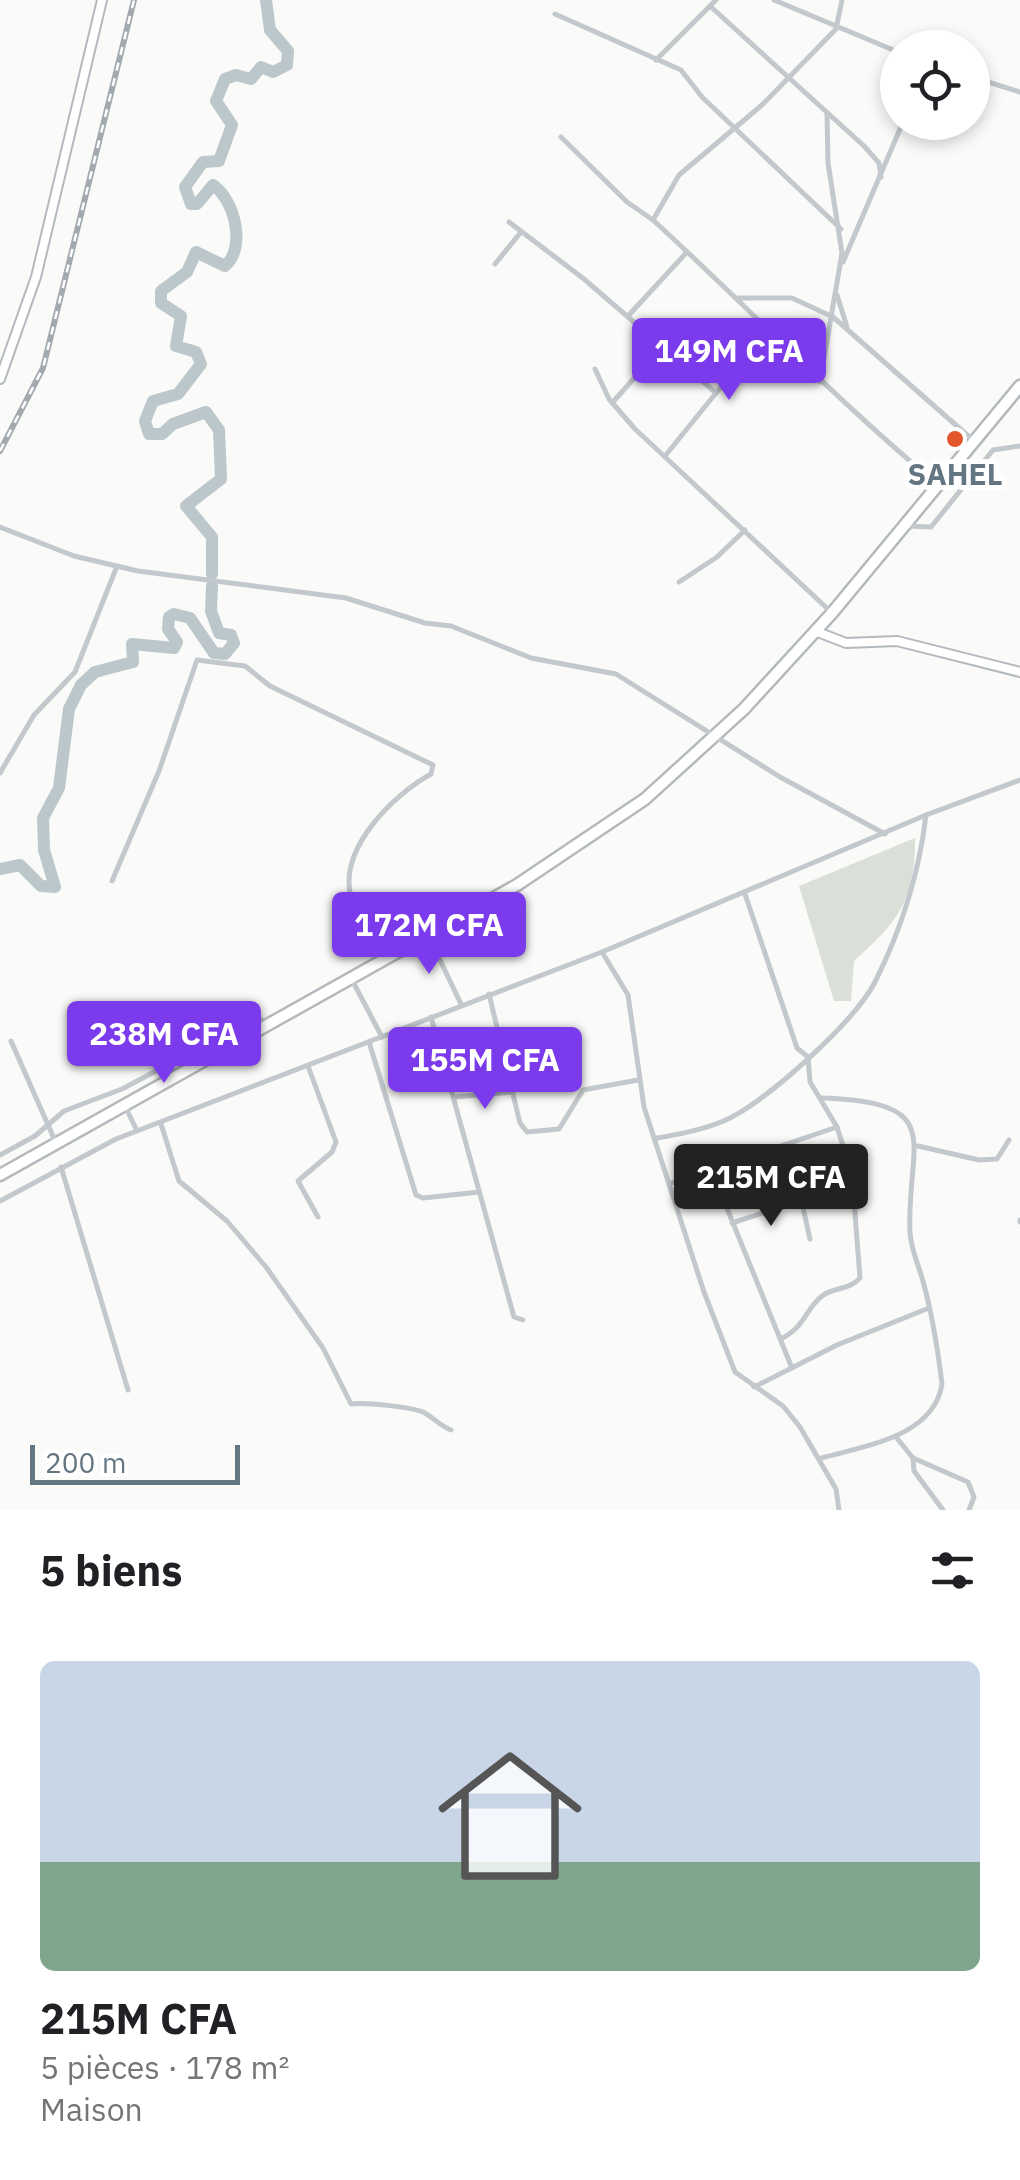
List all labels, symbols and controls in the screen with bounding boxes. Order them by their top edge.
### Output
map controls [880,30,990,140]
button: locate [880,30,990,140]
pin: 149M CFA [626,318,832,403]
text: 149M CFA [654,329,804,371]
marker: SAHEL [944,428,966,450]
place label: SAHEL [907,454,1003,493]
pin: 172M CFA [326,892,532,977]
text: 172M CFA [354,903,504,945]
pin: 238M CFA [61,1001,267,1086]
text: 238M CFA [89,1012,239,1054]
pin: 155M CFA [382,1027,588,1112]
text: 155M CFA [410,1038,560,1080]
pin: 215M CFA [668,1144,874,1229]
text: 215M CFA [696,1155,846,1197]
scale bar [30,1440,240,1484]
text: 200 m [45,1444,126,1481]
text: 5 biens [40,1543,182,1598]
icon: filters [925,1543,980,1598]
icon: home [420,1726,600,1906]
text: 215M CFA [40,1991,237,2046]
text: 5 pièces · 178 m² [40,2046,290,2088]
text: Maison [40,2088,143,2130]

